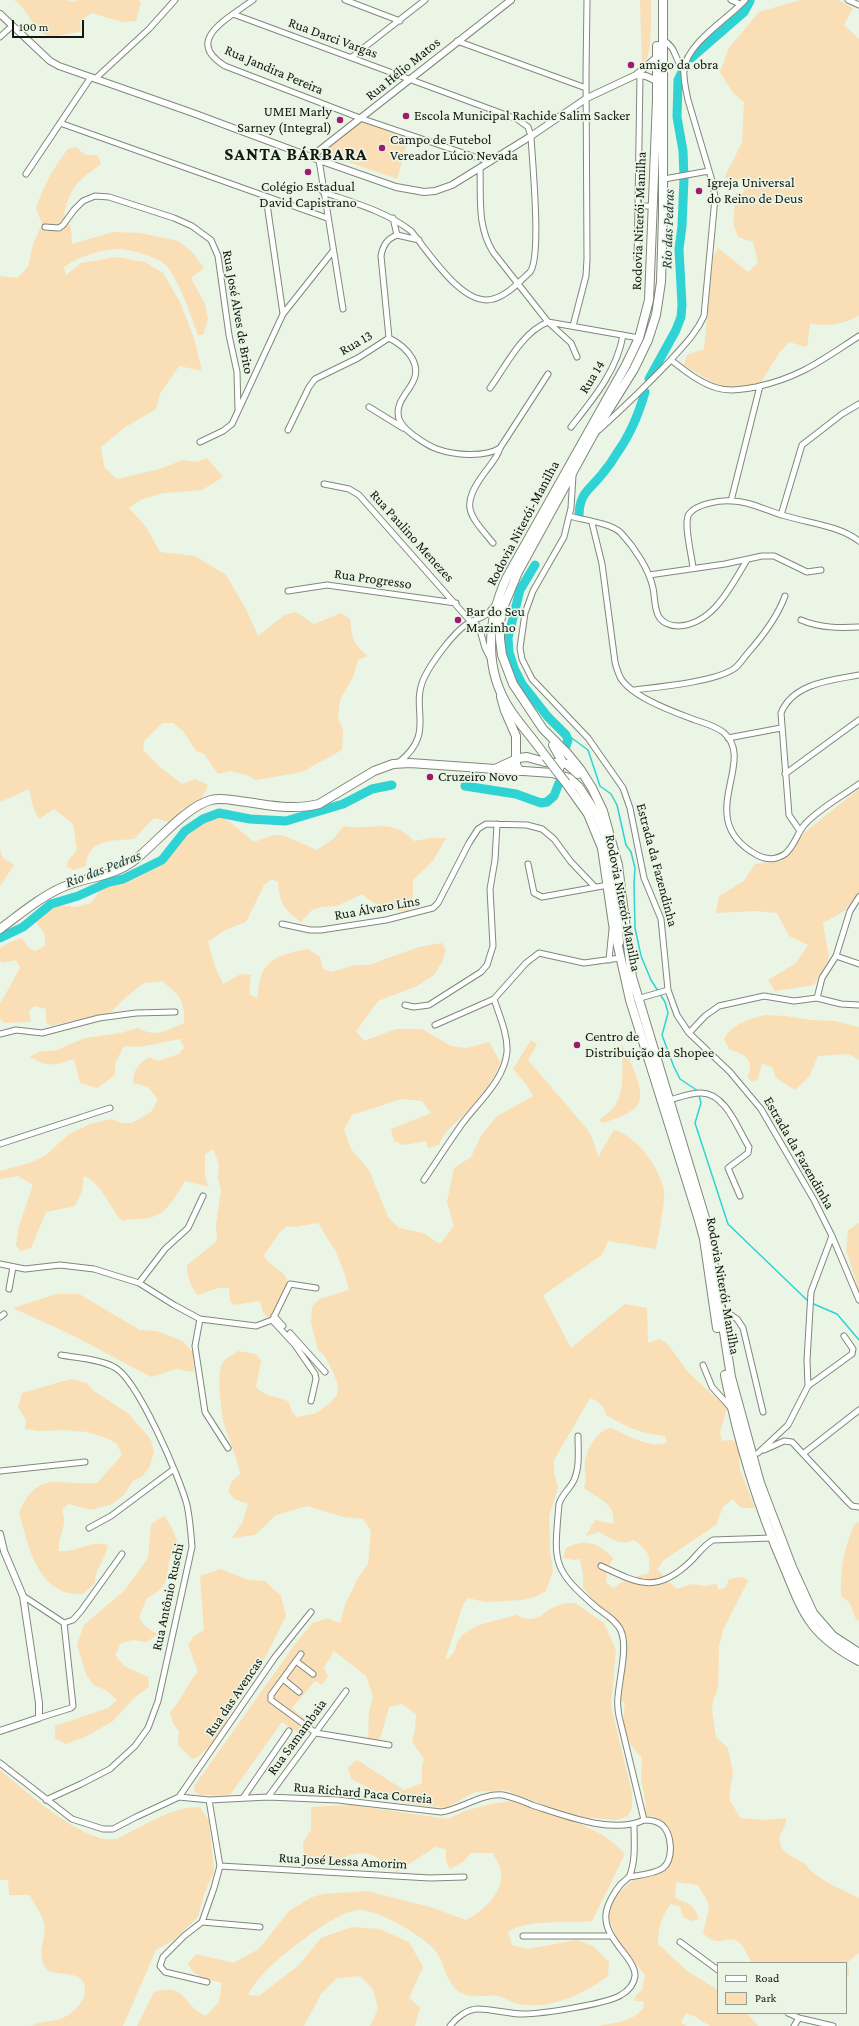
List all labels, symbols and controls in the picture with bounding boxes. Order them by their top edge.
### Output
scale bar [14,12,86,38]
street label: Rua Darci Vargas [286,14,380,62]
text: 100 m [19,20,48,34]
street label: Rua Hélio Matos [362,34,444,104]
street label: Rua Jandira Pereira [222,42,326,98]
place label: amigo da obra [639,57,718,73]
marker: amigo da obra [626,60,636,70]
place label: UMEI Marly Sarney (Integral) [237,104,332,136]
place label: Escola Municipal Rachide Salim Sacker [414,108,630,124]
marker: Escola Municipal Rachide Salim Sacker [401,111,411,121]
marker: UMEI Marly Sarney (Integral) [335,115,345,125]
place label: Campo de Futebol Vereador Lúcio Nevada [390,132,518,164]
district label: SANTA BÁRBARA [224,143,368,165]
marker: Campo de Futebol Vereador Lúcio Nevada [377,143,387,153]
street label: Rodovia Niterói-Manilha [628,151,650,291]
marker: Colégio Estadual David Capistrano [303,167,313,177]
place label: Igreja Universal do Reino de Deus [707,175,803,208]
place label: Colégio Estadual David Capistrano [259,179,357,212]
marker: Igreja Universal do Reino de Deus [694,186,704,196]
water label: Rio das Pedras [658,189,678,269]
street label: Rua José Alves de Brito [219,249,257,375]
street label: Rua 13 [336,327,376,359]
street label: Rua 14 [575,357,609,397]
street label: Rodovia Niterói-Manilha [483,458,563,588]
street label: Rua Paulino Menezes [366,486,458,586]
street label: Rua Progresso [333,565,413,593]
place label: Bar do Seu Mazinho [466,604,525,636]
marker: Bar do Seu Mazinho [453,615,463,625]
place label: Cruzeiro Novo [438,769,518,785]
marker: Cruzeiro Novo [425,772,435,782]
street label: Estrada da Fazendinha [632,801,682,929]
street label: Rodovia Niterói-Manilha [601,833,645,973]
water label: Rio das Pedras [63,846,143,892]
street label: Rua Álvaro Lins [333,892,421,924]
place label: Centro de Distribuição da Shopee [585,1029,714,1062]
marker: Centro de Distribuição da Shopee [572,1040,582,1050]
street label: Estrada da Fazendinha [760,1094,838,1212]
street label: Rodovia Niterói-Manilha [703,1216,743,1356]
street label: Rua Antônio Ruschi [148,1542,188,1652]
street label: Rua das Avencas [201,1654,267,1740]
street label: Rua Samambaia [264,1696,330,1778]
street label: Rua Richard Paca Correia [293,1779,433,1807]
street label: Rua José Lessa Amorim [278,1849,408,1873]
legend [717,1962,847,2014]
text: Road [755,1971,779,1985]
text: Park [755,1991,776,2005]

